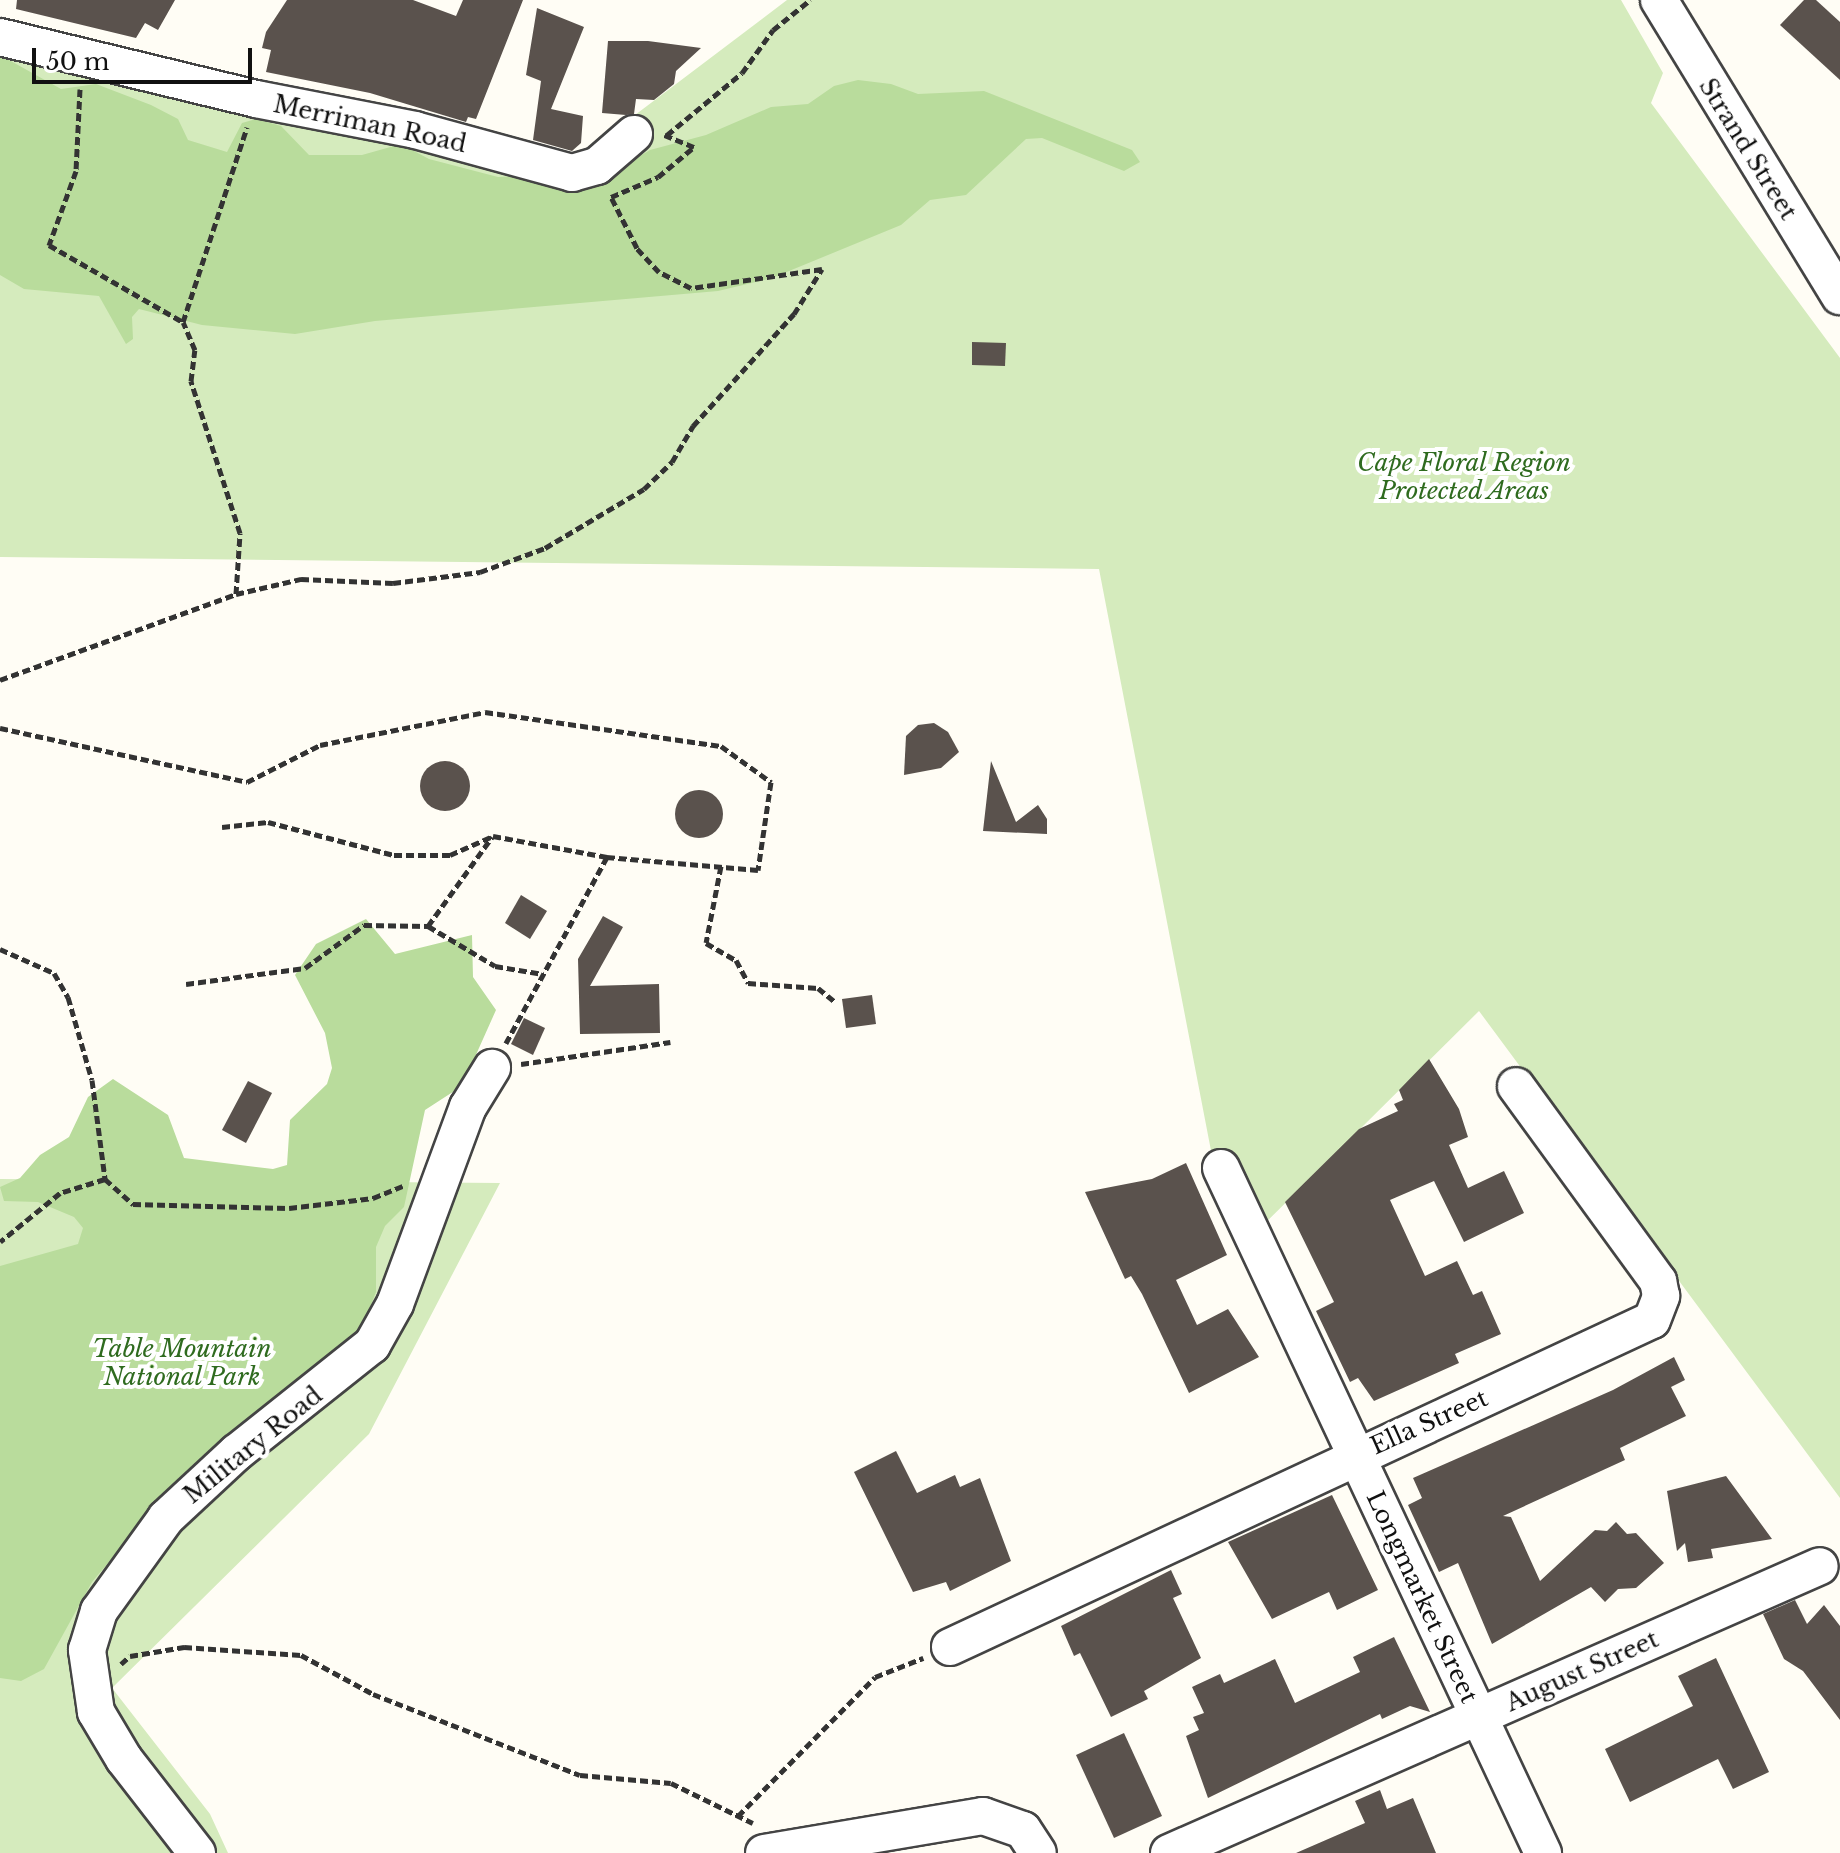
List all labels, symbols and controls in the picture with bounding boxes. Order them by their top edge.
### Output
scale bar [36,32,256,82]
text: 50 m [46,47,109,76]
street label: Strand Street [1693,73,1803,225]
street label: Merriman Road [271,89,469,159]
park label: Cape Floral Region Protected Areas [1357,449,1571,505]
park label: Table Mountain National Park [93,1335,271,1391]
street label: Military Road [178,1380,328,1510]
street label: Ella Street [1366,1383,1492,1461]
street label: Longmarket Street [1360,1487,1484,1707]
street label: August Street [1501,1625,1663,1717]

